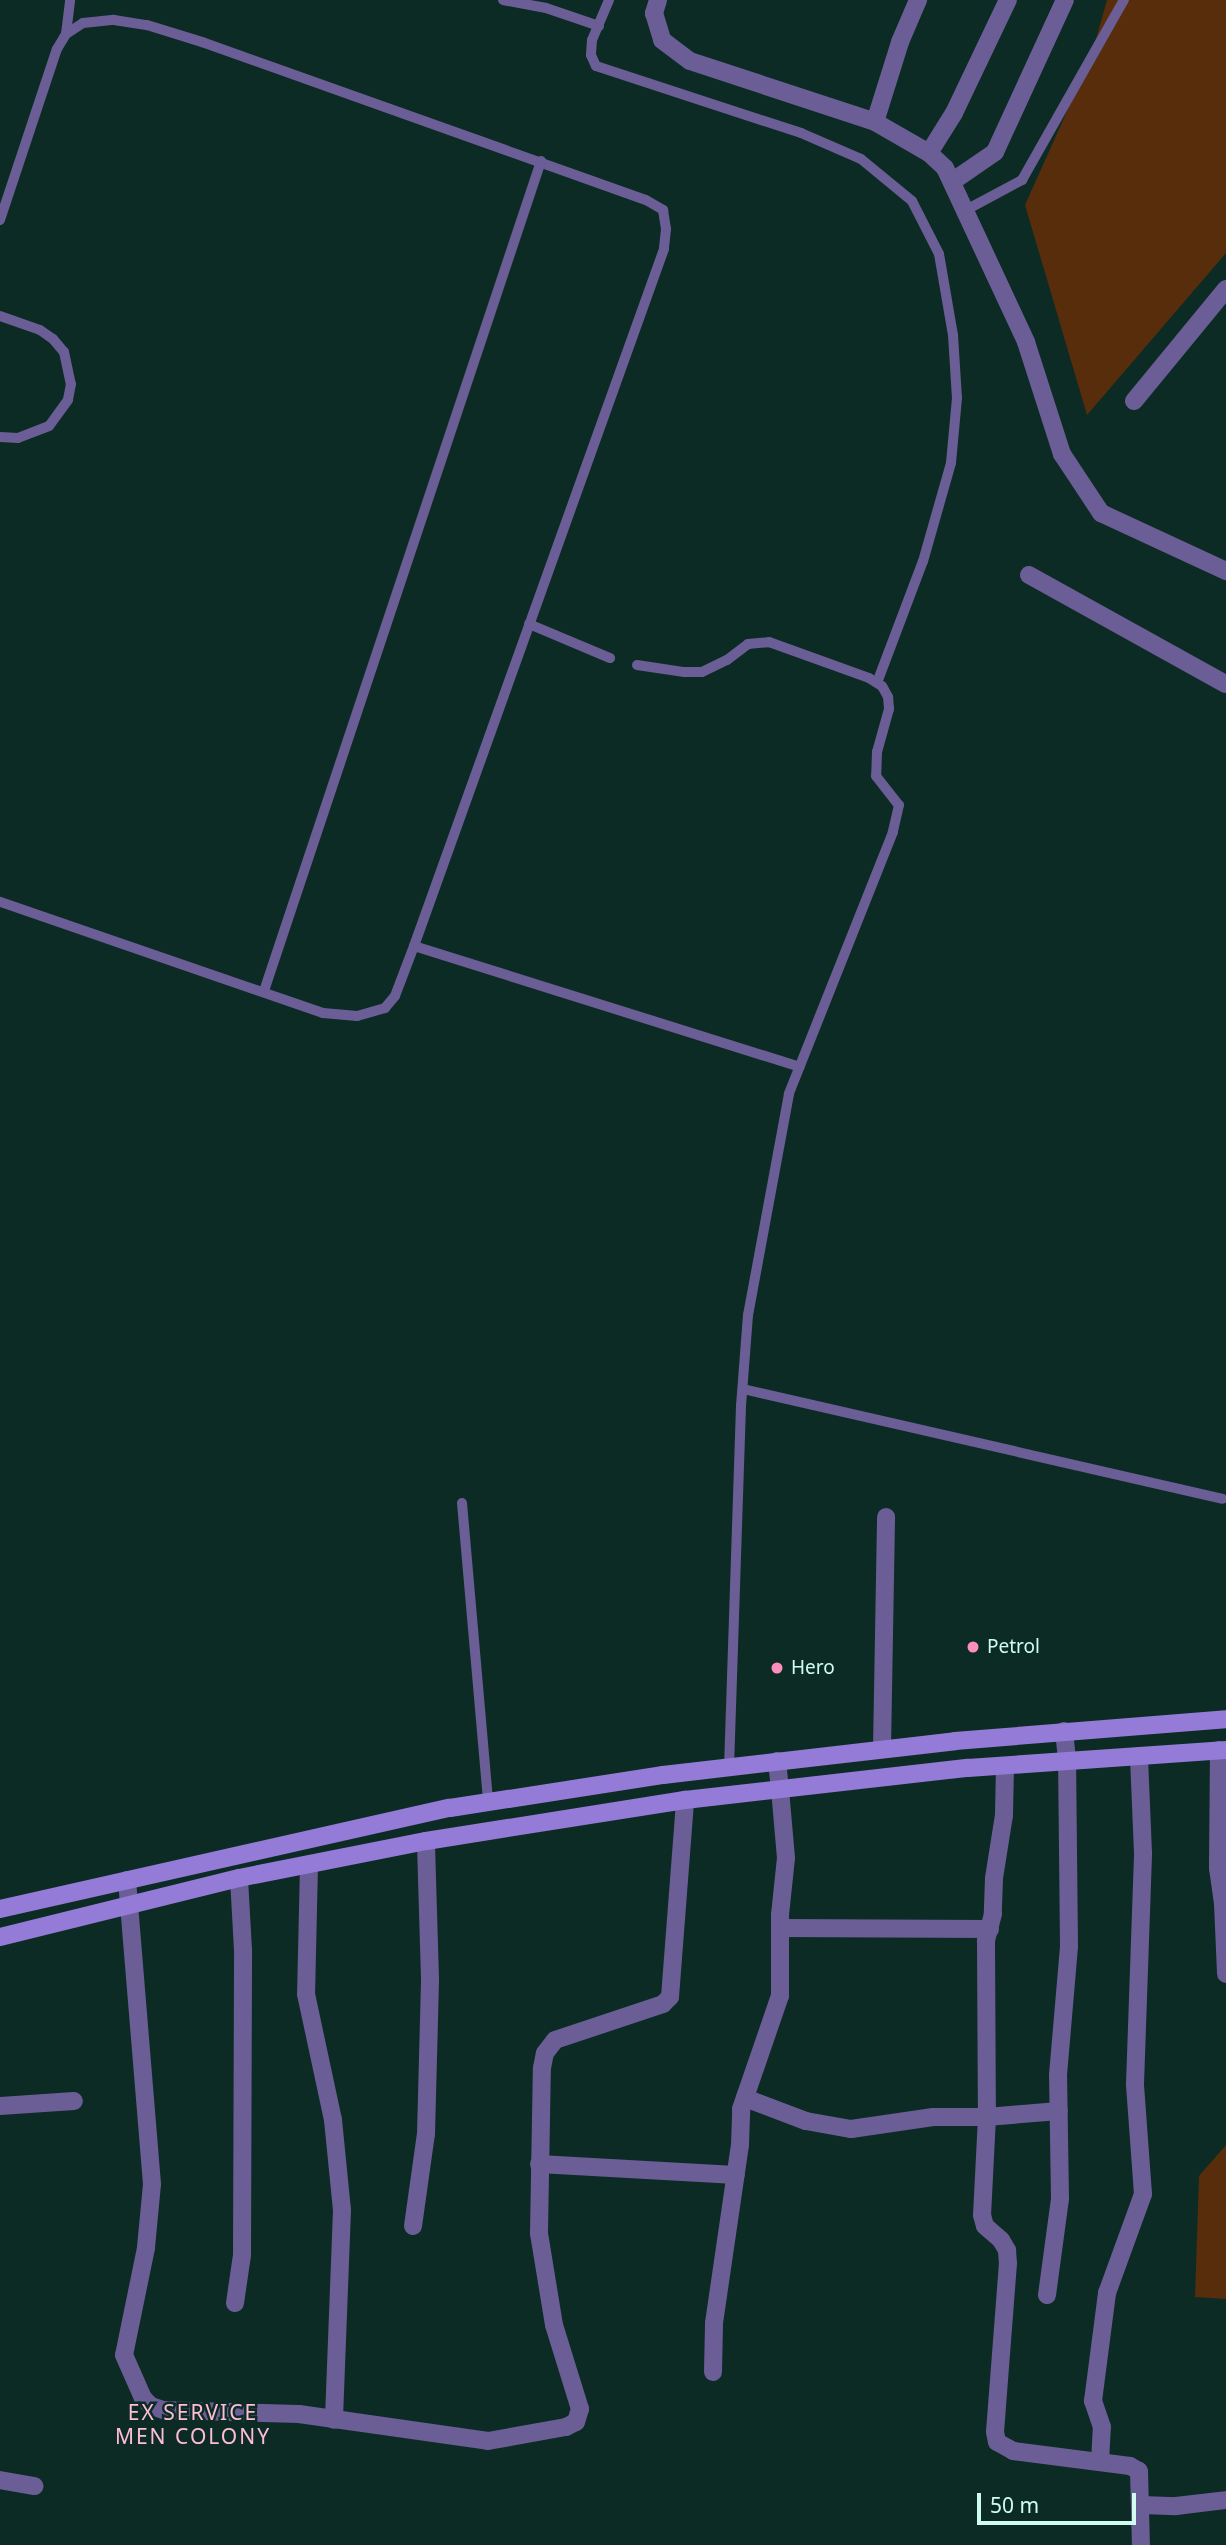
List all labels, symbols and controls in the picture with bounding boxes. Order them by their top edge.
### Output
place label: Petrol [987,1636,1040,1658]
marker: Petrol [965,1639,981,1655]
place label: Hero [791,1657,835,1679]
marker: Hero [769,1660,785,1676]
district label: EX SERVICE MEN COLONY [116,2399,270,2449]
scale bar [981,2478,1140,2522]
text: 50 m [990,2491,1039,2519]

